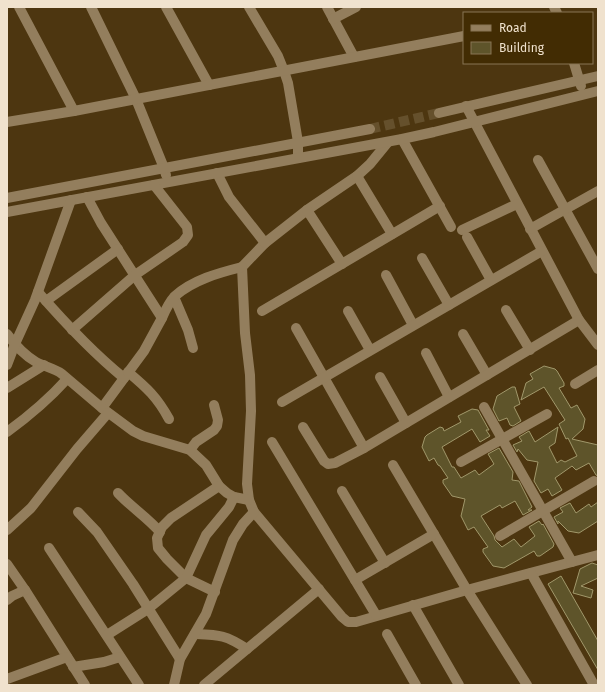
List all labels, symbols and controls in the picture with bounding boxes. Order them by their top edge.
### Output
legend [463,12,593,64]
text: Road [499,21,527,35]
text: Building [499,41,545,55]

